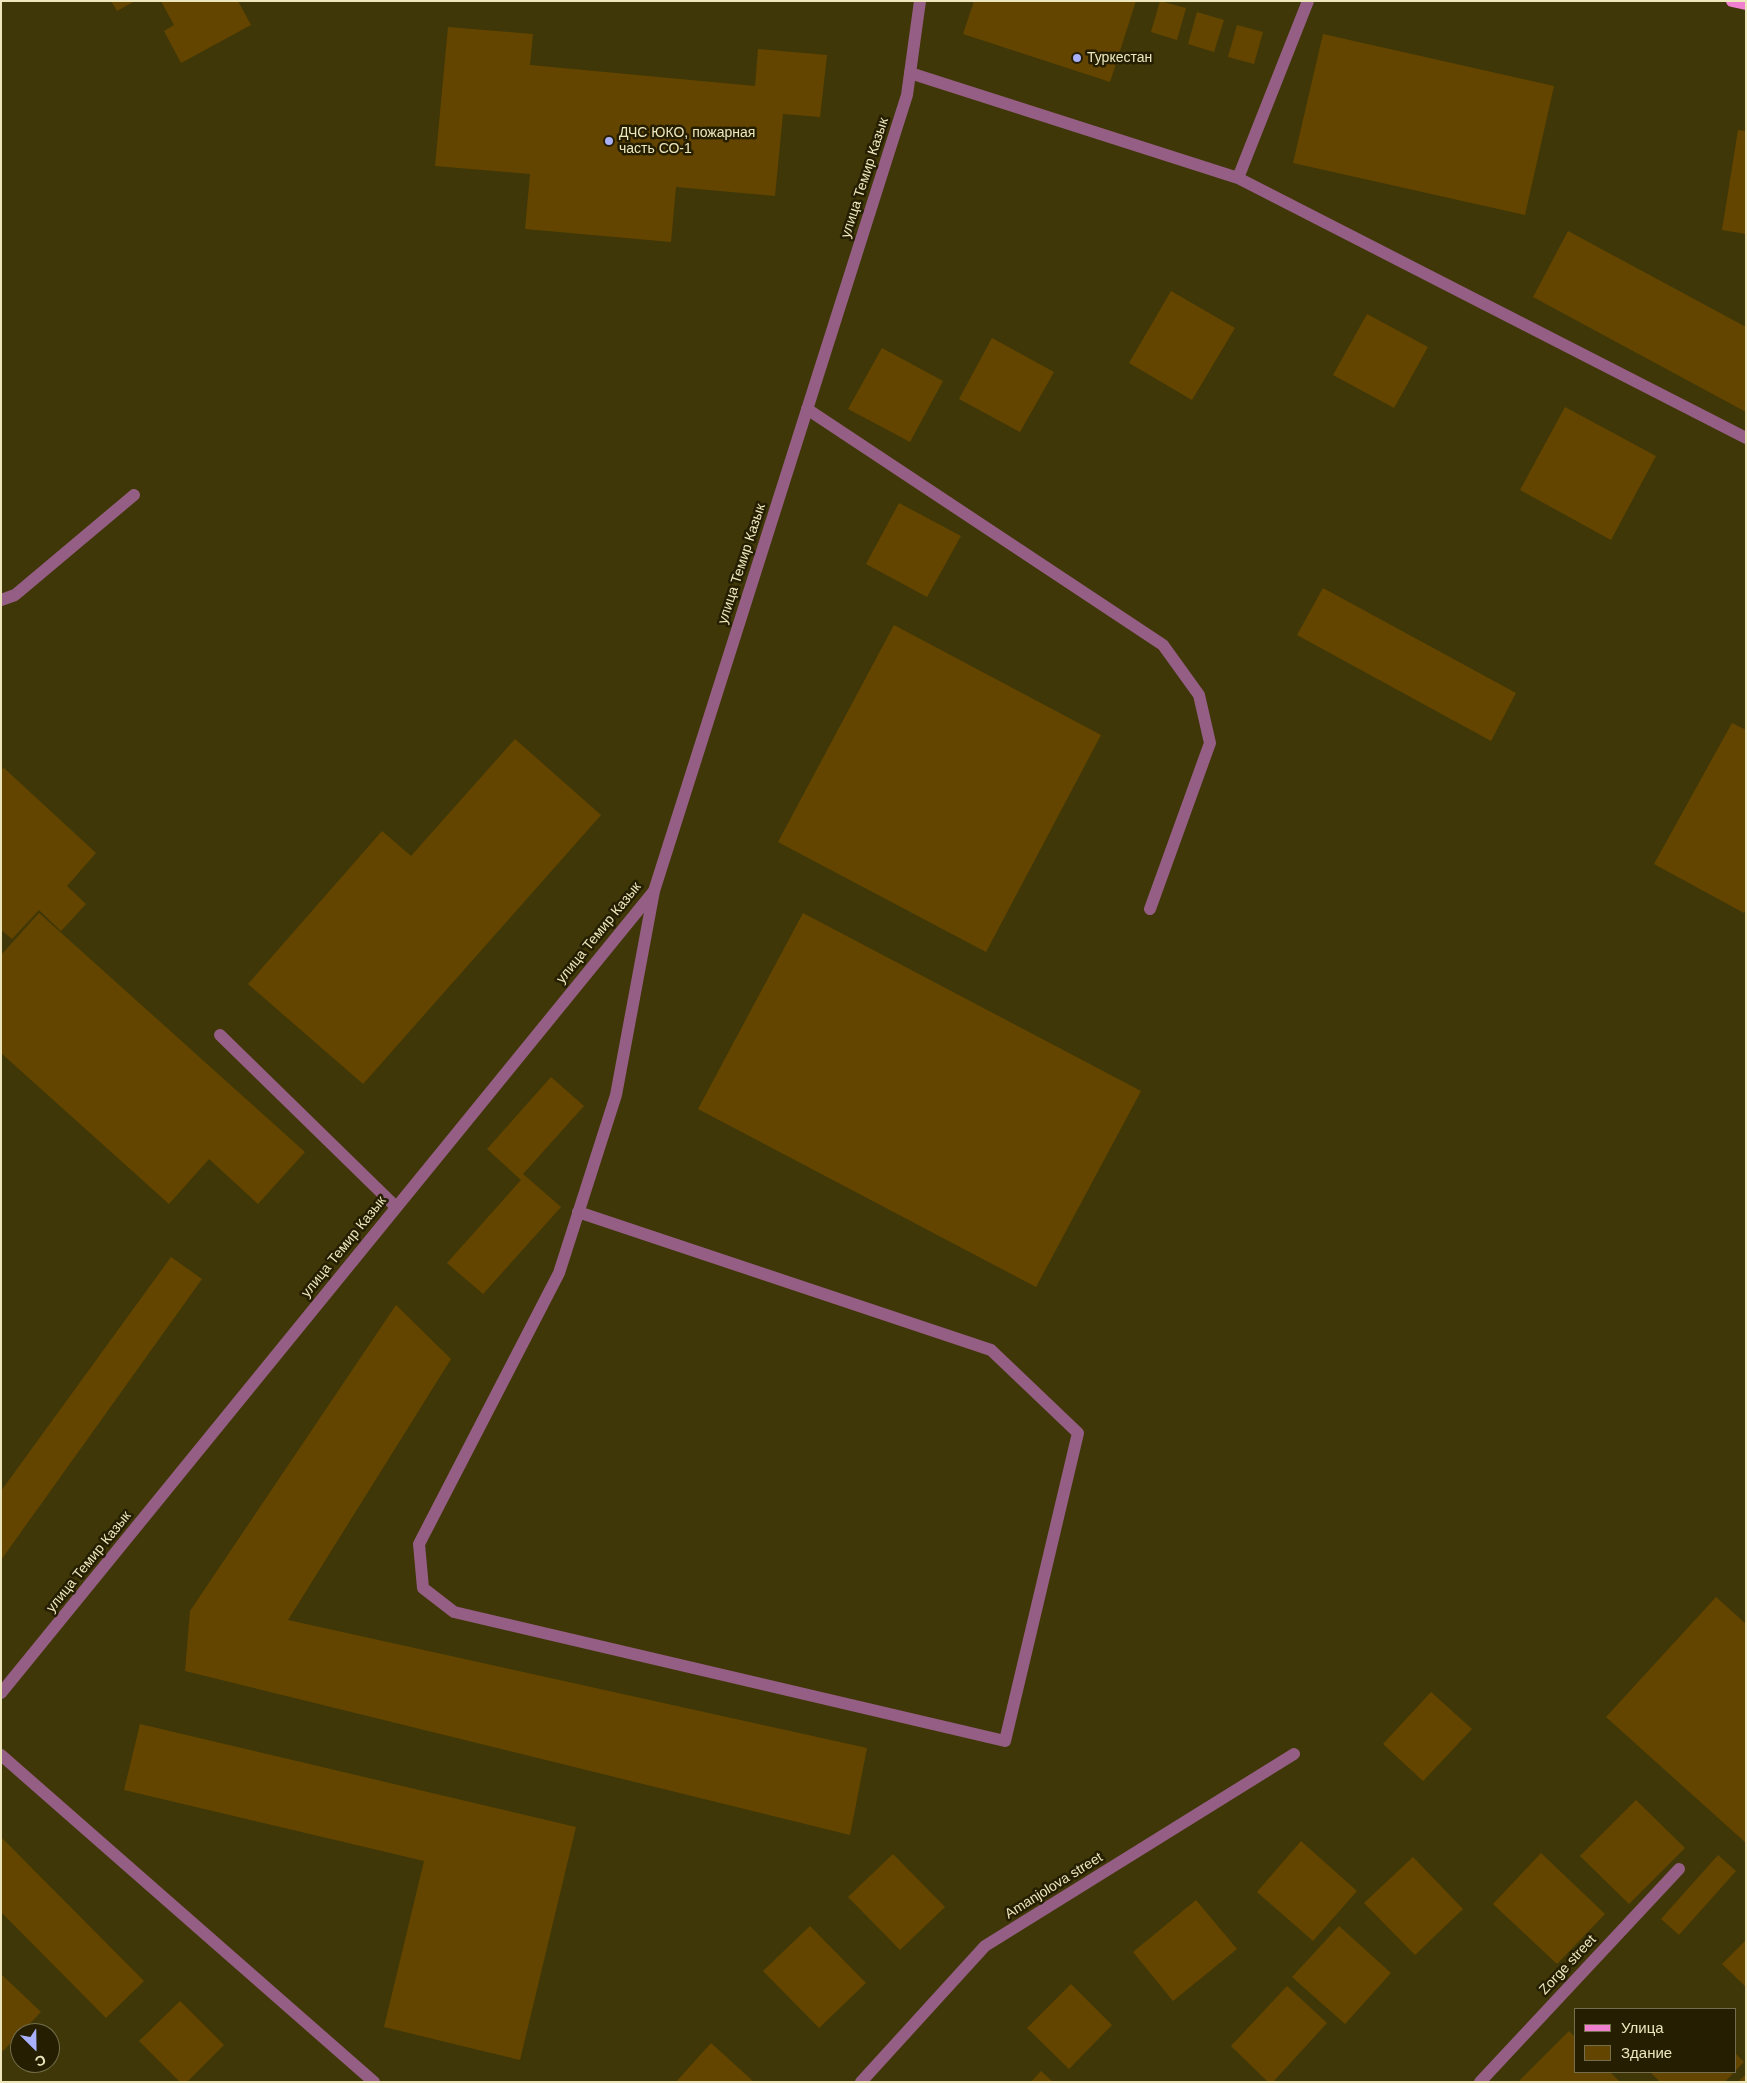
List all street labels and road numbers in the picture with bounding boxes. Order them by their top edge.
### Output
street label: улица Темир Казык [838,116,892,240]
street label: улица Темир Казык [715,502,769,626]
street label: улица Темир Казык [553,879,645,987]
street label: улица Темир Казык [298,1193,390,1301]
street label: улица Темир Казык [43,1508,135,1616]
street label: Amanjolova street [1002,1849,1106,1923]
street label: Zorge street [1536,1932,1600,1998]

